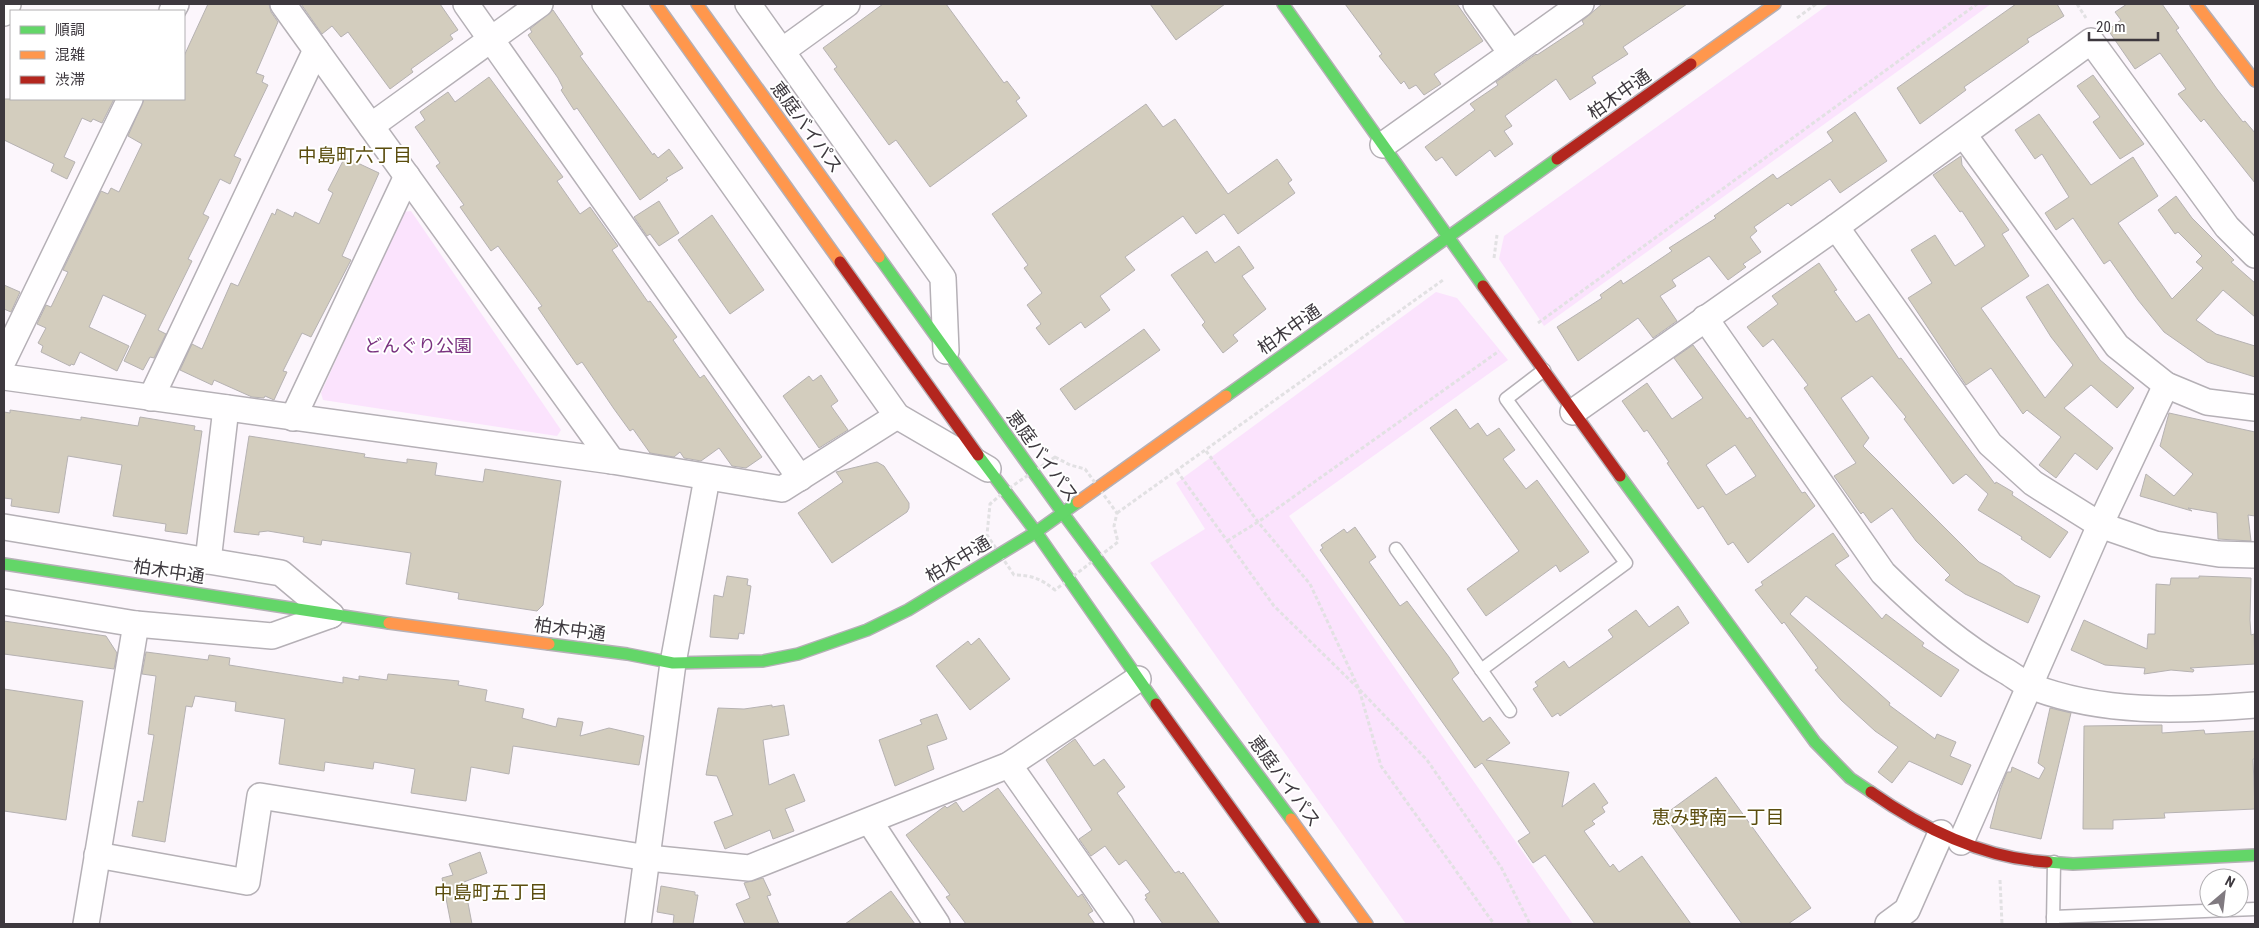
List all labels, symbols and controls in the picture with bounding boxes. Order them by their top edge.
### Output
legend [10,10,185,100]
scale bar [2089,10,2158,42]
text: 20 m [2096,18,2126,36]
text: 順調 [55,21,85,39]
text: 混雑 [55,46,85,64]
street label: 柏木中通 [1583,65,1655,123]
text: 渋滞 [55,71,85,89]
street label: 恵庭バイパス [767,77,847,177]
district label: 中島町六丁目 [298,144,412,167]
street label: 柏木中通 [1253,300,1325,358]
park label: どんぐり公園 [364,335,472,356]
street label: 恵庭バイパス [1003,406,1083,506]
street label: 柏木中通 [922,531,994,587]
street label: 柏木中通 [132,555,206,587]
street label: 柏木中通 [533,614,607,644]
street label: 恵庭バイパス [1245,731,1325,831]
district label: 恵み野南一丁目 [1651,806,1785,829]
north arrow [2199,868,2249,918]
text: N [2223,872,2238,891]
district label: 中島町五丁目 [434,881,548,904]

